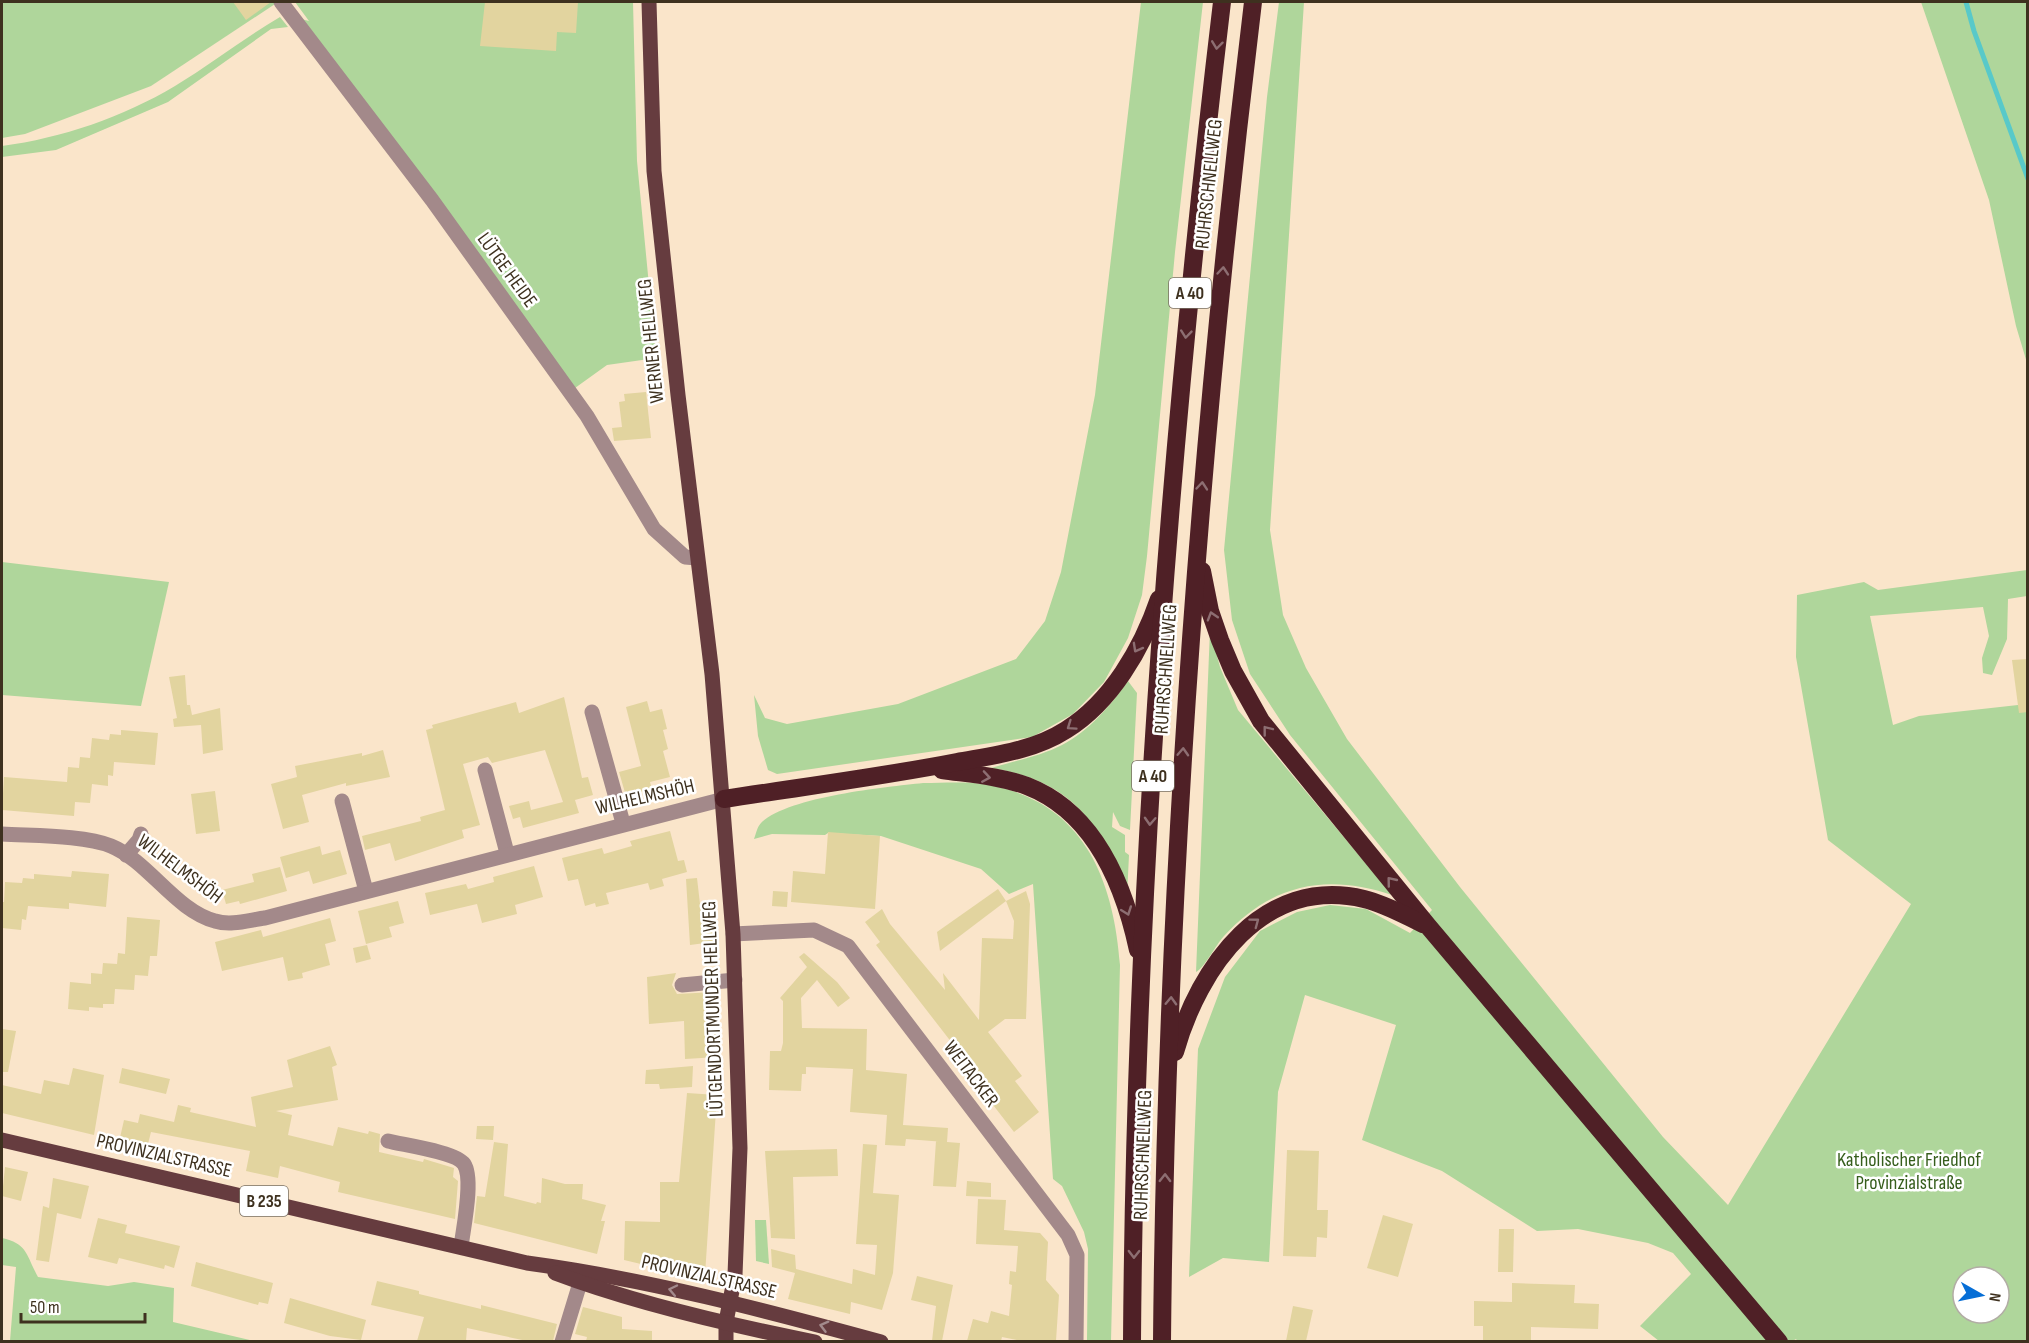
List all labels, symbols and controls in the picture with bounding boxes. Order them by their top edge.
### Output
one-way arrow [1211,40,1224,49]
street label: RUHRSCHNELLWEG [1190,118,1228,250]
street label: LÜTGE HEIDE [472,228,542,312]
one-way arrow [1216,266,1229,275]
street label: WERNER HELLWEG [633,278,669,404]
road number: A 40 [1169,278,1211,308]
one-way arrow [1180,329,1193,338]
one-way arrow [1196,482,1209,491]
street label: RUHRSCHNELLWEG [1149,603,1183,735]
one-way arrow [1207,611,1220,622]
one-way arrow [1133,642,1144,652]
one-way arrow [1067,719,1078,730]
one-way arrow [1264,725,1275,736]
one-way arrow [1177,748,1190,757]
road number: A 40 [1132,761,1174,791]
one-way arrow [981,770,991,782]
street label: WILHELMSHÖH [593,774,697,820]
one-way arrow [1144,816,1157,825]
street label: WILHELMSHÖH [132,829,228,909]
one-way arrow [1387,876,1398,887]
street label: LÜTGENDORTMUNDER HELLWEG [697,901,729,1117]
one-way arrow [1120,905,1133,916]
one-way arrow [1249,918,1260,929]
one-way arrow [1165,996,1177,1005]
street label: WEITACKER [938,1036,1004,1112]
street label: RUHRSCHNELLWEG [1129,1089,1157,1221]
street label: PROVINZIALSTRASSE [94,1129,234,1183]
park label: Katholischer Friedhof Provinzialstraße [1837,1148,1981,1195]
one-way arrow [1159,1174,1171,1183]
road number: B 235 [240,1186,288,1216]
street label: PROVINZIALSTRASSE [639,1250,779,1304]
one-way arrow [1128,1250,1140,1259]
north arrow [1951,1265,2011,1325]
one-way arrow [668,1284,678,1297]
scale bar [21,1286,146,1324]
text: N [1984,1291,2004,1303]
text: 50 m [30,1297,60,1318]
one-way arrow [819,1321,830,1333]

